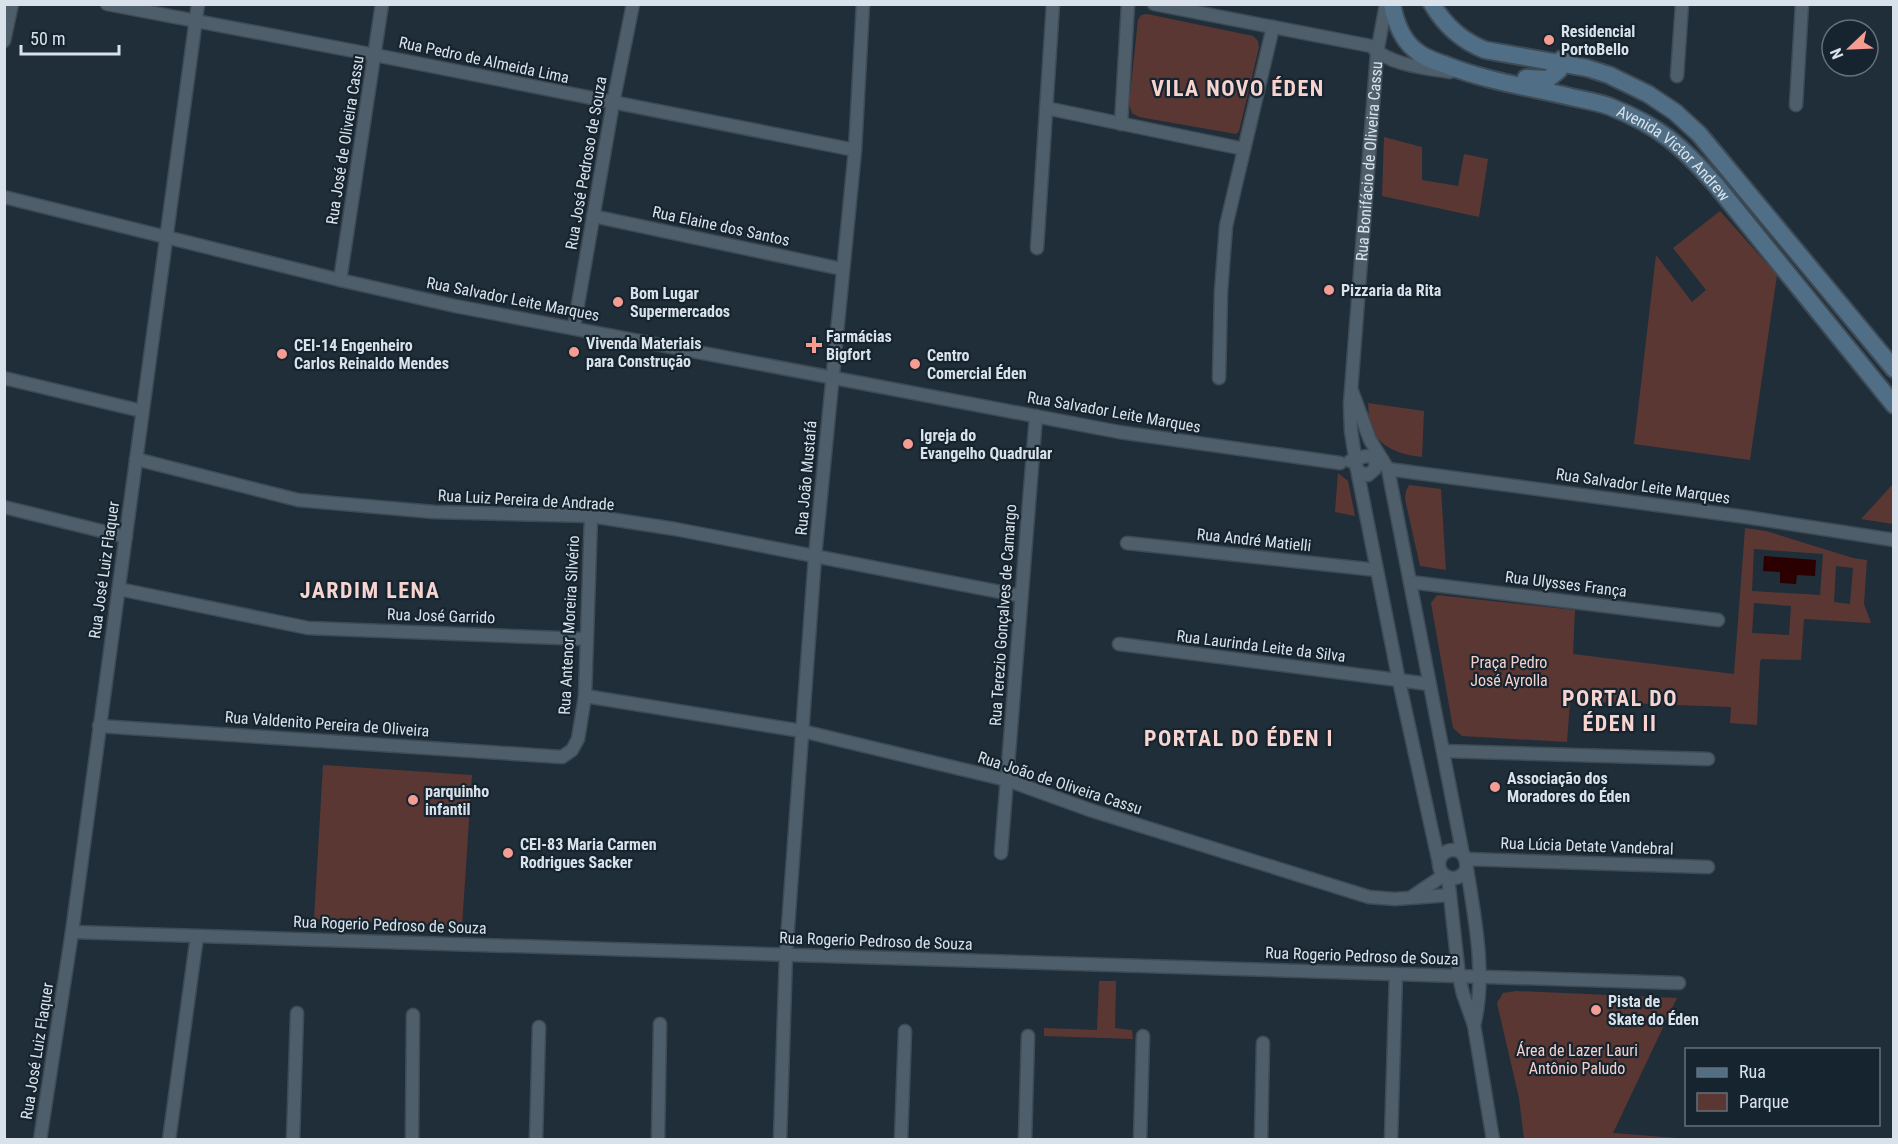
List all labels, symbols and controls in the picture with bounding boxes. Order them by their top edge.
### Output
scale bar [21,18,118,56]
north arrow [1820,18,1880,78]
place label: Residencial PortoBello [1561,22,1635,59]
text: 50 m [30,28,65,49]
street label: Rua Pedro de Almeida Lima [397,33,571,87]
marker: Residencial PortoBello [1542,33,1556,47]
text: N [1826,45,1847,62]
street label: Rua José de Oliveira Cassu [322,54,368,226]
street label: Rua Bonifácio de Oliveira Cassu [1352,61,1386,262]
street label: Rua José Pedroso de Souza [561,75,611,251]
district label: VILA NOVO ÉDEN [1151,76,1325,101]
street label: Avenida Victor Andrew [1614,101,1734,204]
street label: Rua Elaine dos Santos [651,202,791,250]
street label: Rua Salvador Leite Marques [425,273,601,325]
place label: Pizzaria da Rita [1341,281,1442,300]
marker: Pizzaria da Rita [1322,283,1336,297]
place label: Bom Lugar Supermercados [630,284,730,321]
marker: Bom Lugar Supermercados [611,295,625,309]
place label: Farmácias Bigfort [826,327,892,364]
place label: Vivenda Materiais para Construção [586,334,701,371]
place label: CEI-14 Engenheiro Carlos Reinaldo Mendes [294,336,449,373]
marker: Farmácias Bigfort [807,338,821,352]
marker: Vivenda Materiais para Construção [567,345,581,359]
place label: Centro Comercial Éden [927,346,1027,383]
marker: CEI-14 Engenheiro Carlos Reinaldo Mendes [275,347,289,361]
marker: Centro Comercial Éden [908,357,922,371]
street label: Rua Salvador Leite Marques [1026,387,1202,437]
street label: Rua João Mustafá [792,420,820,536]
place label: Igreja do Evangelho Quadrular [920,426,1052,463]
marker: Igreja do Evangelho Quadrular [901,437,915,451]
street label: Rua Salvador Leite Marques [1555,464,1731,508]
street label: Rua Luiz Pereira de Andrade [437,486,615,514]
street label: Rua José Luiz Flaquer [85,500,123,640]
street label: Rua Terezio Gonçalves de Camargo [986,503,1020,727]
street label: Rua André Matielli [1196,525,1312,555]
street label: Rua Antenor Moreira Silvério [555,535,583,715]
street label: Rua Ulysses França [1504,567,1628,601]
district label: JARDIM LENA [300,578,440,603]
street label: Rua José Garrido [387,605,495,627]
street label: Rua Laurinda Leite da Silva [1175,626,1347,666]
park label: Praça Pedro José Ayrolla [1470,653,1548,690]
district label: PORTAL DO ÉDEN II [1562,686,1678,736]
street label: Rua Valdenito Pereira de Oliveira [224,707,430,741]
district label: PORTAL DO ÉDEN I [1144,726,1334,751]
street label: Rua João de Oliveira Cassu [975,747,1145,819]
place label: Associação dos Moradores do Éden [1507,769,1630,806]
marker: Associação dos Moradores do Éden [1488,780,1502,794]
place label: parquinho infantil [425,782,489,819]
marker: parquinho infantil [406,793,420,807]
street label: Rua Lúcia Detate Vandebral [1500,833,1674,859]
place label: CEI-83 Maria Carmen Rodrigues Sacker [520,835,657,872]
marker: CEI-83 Maria Carmen Rodrigues Sacker [501,846,515,860]
street label: Rua Rogerio Pedroso de Souza [293,912,487,938]
street label: Rua Rogerio Pedroso de Souza [779,928,973,954]
street label: Rua Rogerio Pedroso de Souza [1265,943,1459,969]
street label: Rua José Luiz Flaquer [17,981,57,1121]
place label: Pista de Skate do Éden [1608,992,1699,1029]
marker: Pista de Skate do Éden [1589,1003,1603,1017]
park label: Área de Lazer Lauri Antônio Paludo [1516,1041,1638,1078]
legend [1685,1048,1880,1126]
text: Rua [1739,1061,1766,1082]
text: Parque [1739,1091,1789,1112]

